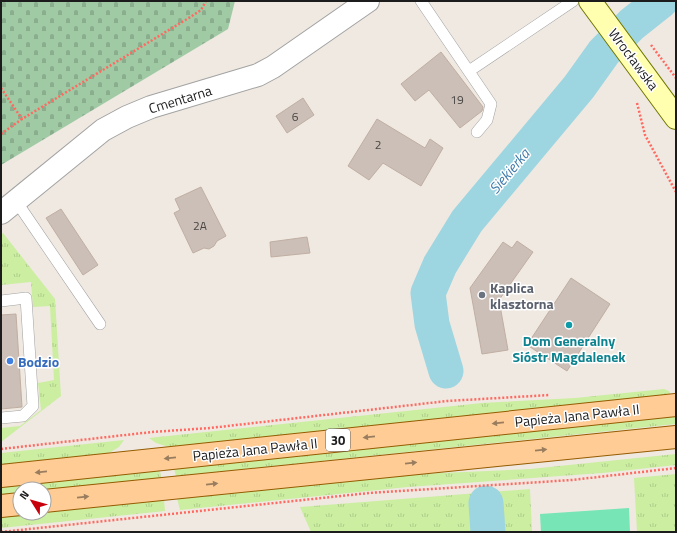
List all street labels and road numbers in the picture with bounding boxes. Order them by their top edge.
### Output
street label: Wrocławska [604,24,664,94]
street label: Cmentarna [146,79,214,119]
street label: Papieża Jana Pawła II [514,398,640,432]
road number: 30 [326,429,350,451]
street label: Papieża Jana Pawła II [192,432,318,466]

